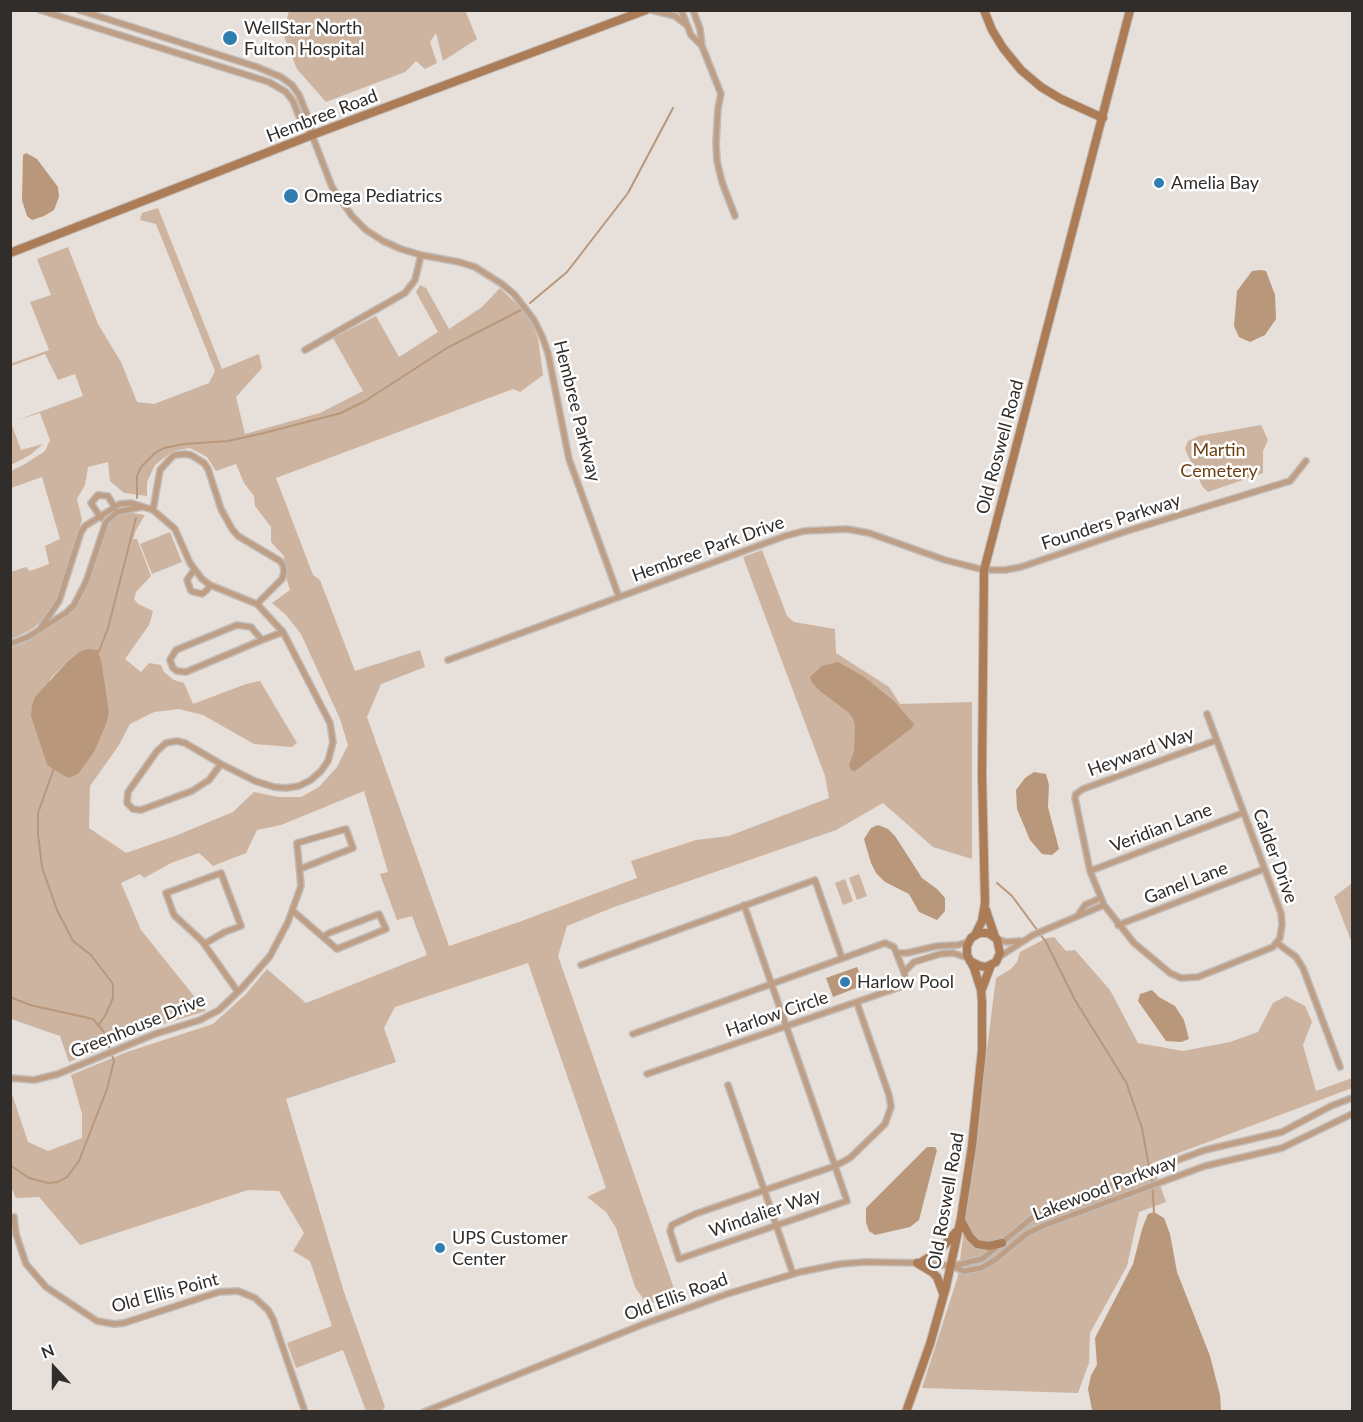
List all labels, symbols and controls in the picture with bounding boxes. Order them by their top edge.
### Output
place label: WellStar North Fulton Hospital [244,17,365,60]
marker: WellStar North Fulton Hospital [221,29,239,47]
street label: Hembree Road [263,85,381,147]
place label: Amelia Bay [1171,172,1259,194]
marker: Amelia Bay [1152,176,1166,190]
place label: Omega Pediatrics [304,185,442,207]
marker: Omega Pediatrics [282,187,300,205]
street label: Hembree Parkway [549,338,605,484]
street label: Old Roswell Road [972,377,1028,517]
park label: Martin Cemetery [1180,439,1258,482]
street label: Founders Parkway [1039,489,1183,555]
street label: Hembree Park Drive [629,511,787,587]
street label: Heyward Way [1085,723,1197,781]
street label: Veridian Lane [1107,799,1215,857]
street label: Calder Drive [1248,806,1302,906]
street label: Ganel Lane [1141,857,1231,909]
place label: Harlow Pool [857,971,954,993]
marker: Harlow Pool [838,975,852,989]
street label: Harlow Circle [723,986,831,1042]
street label: Greenhouse Drive [68,989,208,1063]
street label: Old Roswell Road [923,1131,969,1271]
street label: Lakewood Parkway [1030,1151,1180,1225]
street label: Windalier Way [706,1184,824,1242]
place label: UPS Customer Center [452,1227,568,1270]
marker: UPS Customer Center [433,1241,447,1255]
street label: Old Ellis Point [109,1268,221,1318]
street label: Old Ellis Road [621,1268,731,1326]
north arrow [24,1338,84,1398]
text: N [38,1340,57,1362]

